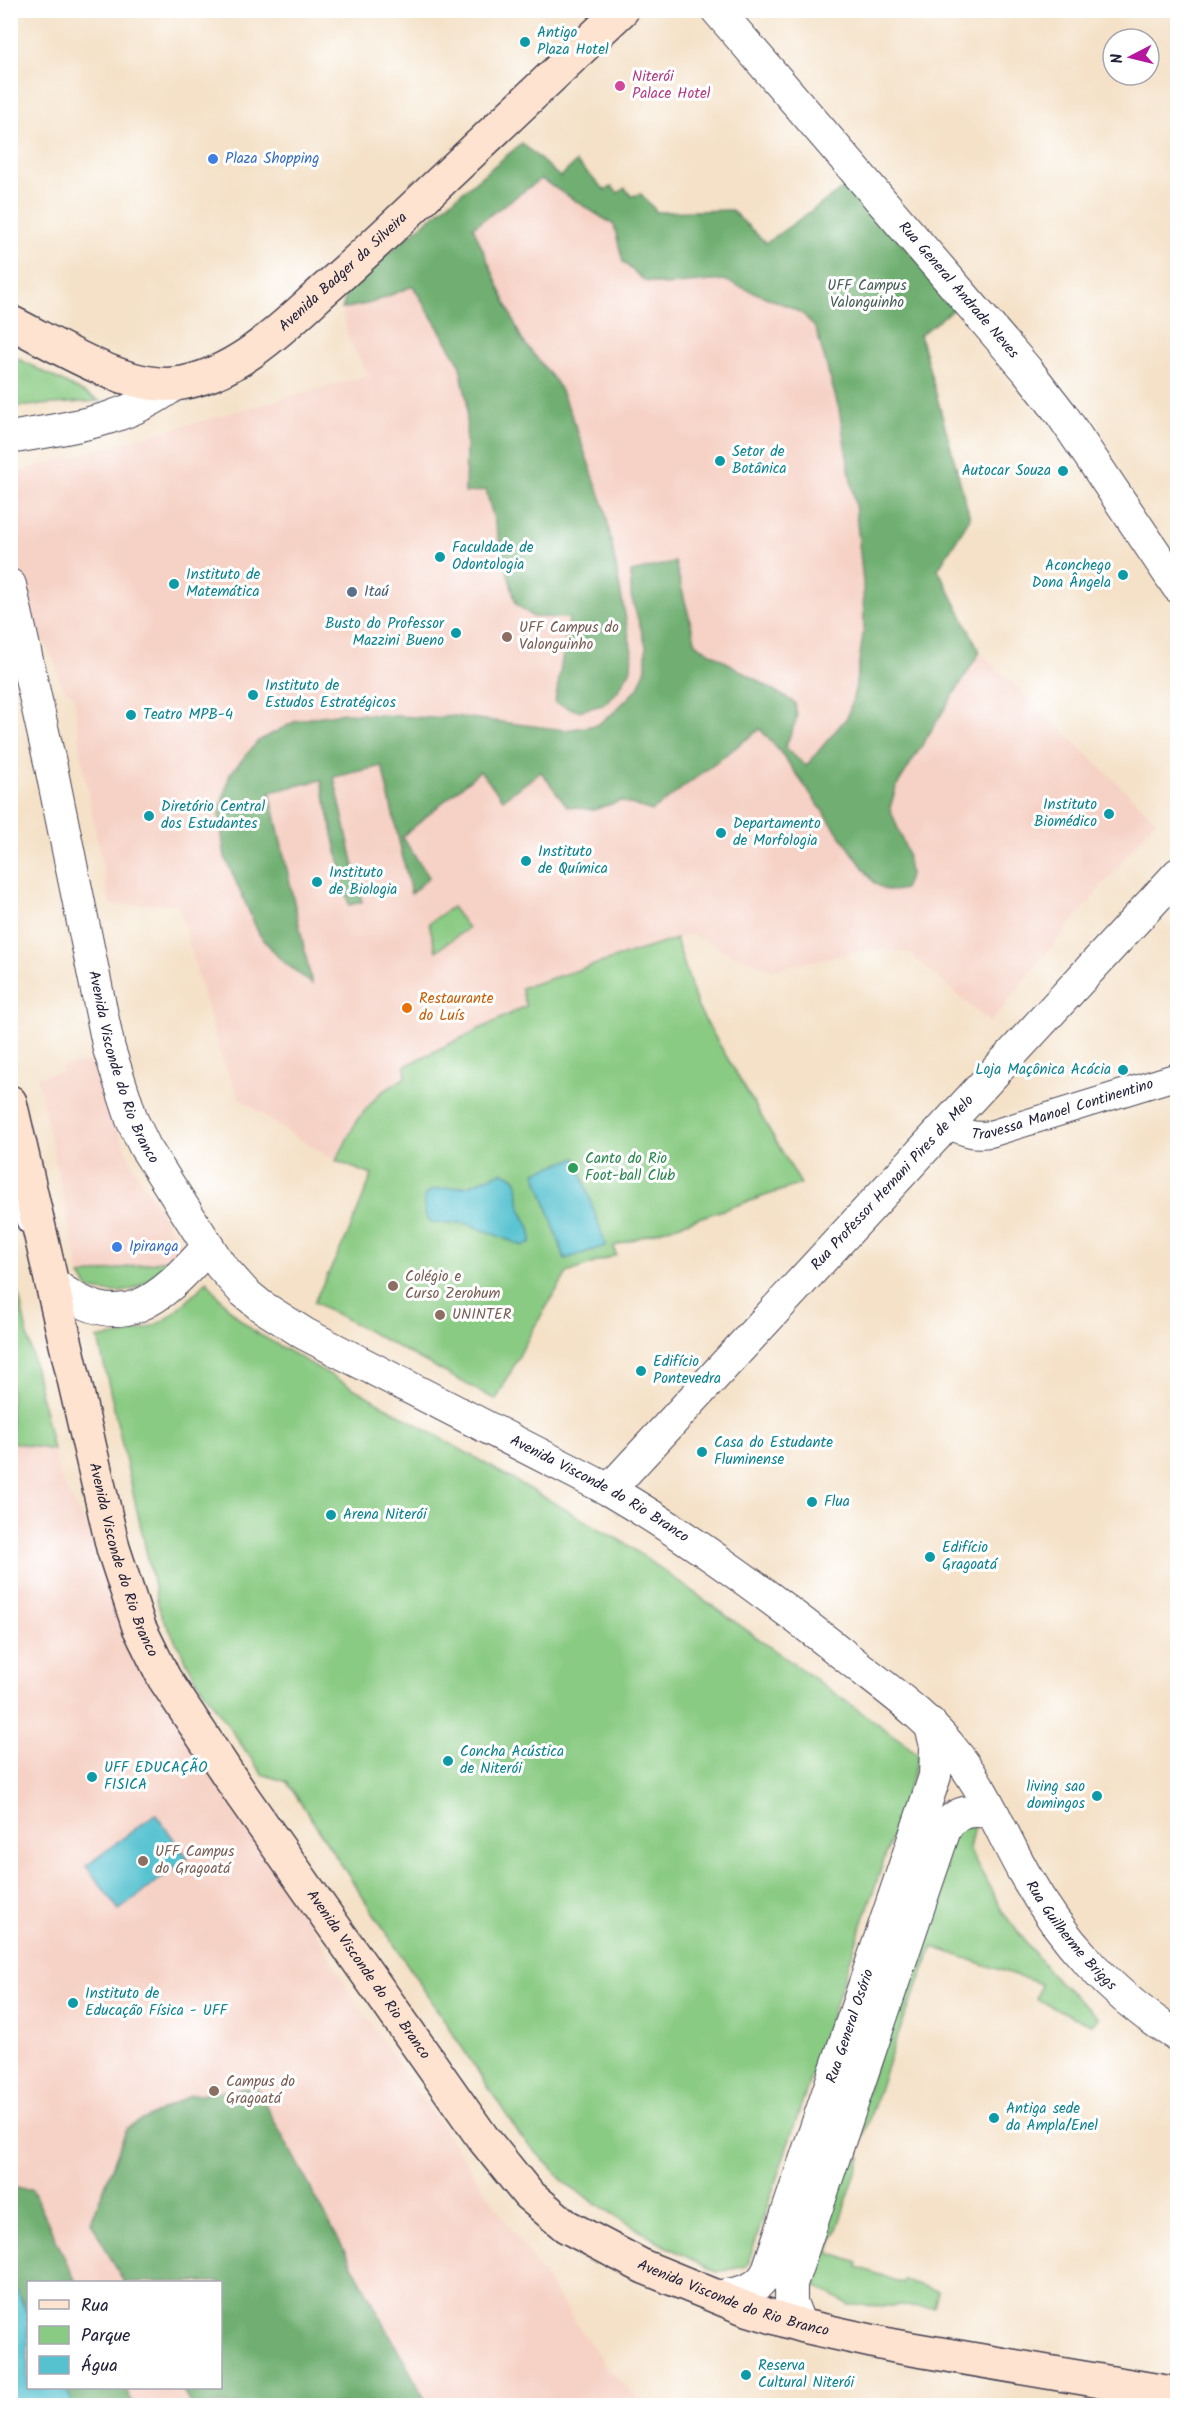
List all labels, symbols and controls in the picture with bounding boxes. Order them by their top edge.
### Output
place label: Antigo Plaza Hotel [537,21,609,62]
north arrow [1101,27,1161,87]
marker: Antigo Plaza Hotel [518,35,532,49]
text: N [1105,52,1131,65]
place label: Niterói Palace Hotel [632,65,711,106]
marker: Niterói Palace Hotel [613,79,627,93]
place label: Plaza Shopping [225,147,319,171]
marker: Plaza Shopping [206,152,220,166]
street label: Avenida Badger da Silveira [274,207,414,338]
street label: Rua General Andrade Neves [892,216,1025,365]
park label: UFF Campus Valonguinho [827,274,907,315]
place label: Setor de Botânica [732,440,787,481]
marker: Setor de Botânica [713,454,727,468]
place label: Autocar Souza [962,459,1051,483]
marker: Autocar Souza [1056,464,1070,478]
place label: Faculdade de Odontologia [452,536,534,577]
marker: Faculdade de Odontologia [433,550,447,564]
place label: Aconchego Dona Ângela [1032,554,1111,595]
place label: Instituto de Matemática [186,563,261,604]
marker: Aconchego Dona Ângela [1116,568,1130,582]
marker: Instituto de Matemática [167,577,181,591]
place label: Itaú [364,580,389,604]
marker: Itaú [345,585,359,599]
place label: Busto do Professor Mazzini Bueno [325,612,445,653]
place label: UFF Campus do Valonguinho [519,616,619,657]
marker: Busto do Professor Mazzini Bueno [449,626,463,640]
marker: UFF Campus do Valonguinho [500,630,514,644]
place label: Instituto de Estudos Estratégicos [265,674,396,715]
marker: Instituto de Estudos Estratégicos [246,688,260,702]
place label: Teatro MPB-4 [143,703,233,727]
marker: Teatro MPB-4 [124,708,138,722]
place label: Instituto Biomédico [1034,793,1097,834]
place label: Diretório Central dos Estudantes [161,795,265,836]
marker: Instituto Biomédico [1102,807,1116,821]
marker: Diretório Central dos Estudantes [142,809,156,823]
place label: Departamento de Morfologia [733,812,821,853]
marker: Departamento de Morfologia [714,826,728,840]
place label: Instituto de Química [538,840,608,881]
marker: Instituto de Química [519,854,533,868]
place label: Instituto de Biologia [329,861,397,902]
marker: Instituto de Biologia [310,875,324,889]
street label: Avenida Visconde do Rio Branco [81,968,165,1169]
place label: Restaurante do Luís [419,987,494,1028]
marker: Restaurante do Luís [400,1001,414,1015]
place label: Loja Maçônica Acácia [975,1058,1111,1082]
marker: Loja Maçônica Acácia [1116,1063,1130,1077]
street label: Travessa Manoel Continentino [970,1072,1157,1147]
street label: Rua Professor Hernani Pires de Melo [805,1090,980,1276]
place label: Canto do Rio Foot-ball Club [585,1147,675,1188]
marker: Canto do Rio Foot-ball Club [566,1161,580,1175]
place label: Ipiranga [129,1235,179,1259]
marker: Ipiranga [110,1240,124,1254]
place label: Colégio e Curso Zerohum [405,1265,500,1306]
marker: Colégio e Curso Zerohum [386,1279,400,1293]
place label: UNINTER [452,1303,512,1327]
marker: UNINTER [433,1308,447,1322]
place label: Edifício Pontevedra [653,1350,721,1391]
marker: Edifício Pontevedra [634,1364,648,1378]
street label: Avenida Visconde do Rio Branco [505,1429,694,1549]
place label: Casa do Estudante Fluminense [714,1431,833,1472]
marker: Casa do Estudante Fluminense [695,1445,709,1459]
street label: Avenida Visconde do Rio Branco [82,1460,164,1662]
place label: Flua [824,1490,850,1514]
marker: Flua [805,1495,819,1509]
place label: Arena Niterói [343,1503,428,1527]
marker: Arena Niterói [324,1508,338,1522]
place label: Edifício Gragoatá [942,1536,999,1577]
marker: Edifício Gragoatá [923,1550,937,1564]
place label: Concha Acústica de Niterói [460,1740,564,1781]
marker: Concha Acústica de Niterói [441,1754,455,1768]
place label: UFF EDUCAÇÃO FISICA [104,1756,208,1797]
marker: UFF EDUCAÇÃO FISICA [85,1770,99,1784]
place label: living sao domingos [1026,1775,1086,1816]
marker: living sao domingos [1090,1789,1104,1803]
place label: UFF Campus do Gragoatá [155,1840,235,1881]
marker: UFF Campus do Gragoatá [136,1854,150,1868]
street label: Rua Guilherme Briggs [1019,1876,1123,1997]
street label: Avenida Visconde do Rio Branco [300,1885,436,2065]
street label: Rua General Osório [820,1966,881,2087]
place label: Instituto de Educação Física - UFF [85,1982,229,2023]
marker: Instituto de Educação Física - UFF [66,1996,80,2010]
place label: Campus do Gragoatá [226,2070,295,2111]
marker: Campus do Gragoatá [207,2084,221,2098]
place label: Antiga sede da Ampla/Enel [1006,2097,1098,2138]
marker: Antiga sede da Ampla/Enel [987,2111,1001,2125]
street label: Avenida Visconde do Rio Branco [633,2253,832,2343]
legend [27,2281,222,2389]
text: Rua [81,2292,109,2321]
text: Parque [81,2322,130,2351]
text: Água [81,2352,118,2381]
place label: Reserva Cultural Niterói [758,2354,856,2395]
marker: Reserva Cultural Niterói [739,2368,753,2382]

